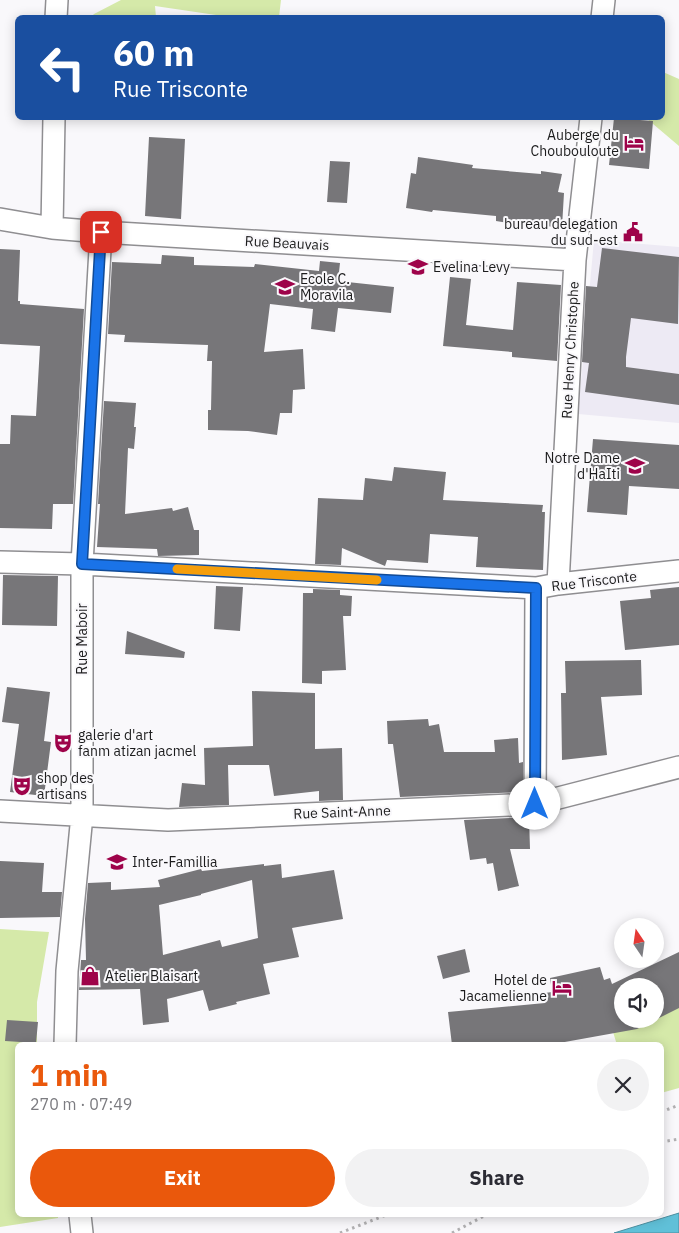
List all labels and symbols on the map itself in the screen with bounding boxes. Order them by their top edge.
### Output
place label: Auberge du Choubouloute [531,126,619,160]
hotel icon: Auberge du Choubouloute [623,132,645,154]
pin [80,211,122,253]
place label: bureau delegation du sud-est [504,215,618,249]
public building icon: bureau delegation du sud-est [622,221,644,243]
street label: Rue Beauvais [244,232,330,254]
school or university icon: Evelina Levy [407,256,429,278]
place label: Evelina Levy [433,258,510,276]
place label: Ecole C. Moravila [300,270,354,304]
school or university icon: Ecole C. Moravila [274,276,296,298]
street label: Rue Henry Christophe [557,281,583,419]
place label: Notre Dame d'HaIti [545,449,620,483]
school or university icon: Notre Dame d'HaIti [624,455,646,477]
street label: Rue Trisconte [550,567,638,595]
street label: Rue Maboir [73,603,91,675]
place label: galerie d'art fanm atizan jacmel [78,726,197,760]
theatre icon: galerie d'art fanm atizan jacmel [52,732,74,754]
place label: shop des artisans [37,769,94,803]
theatre icon: shop des artisans [11,775,33,797]
position arrow [508,777,560,829]
street label: Rue Saint-Anne [293,801,391,823]
school or university icon: Inter-Famillia [106,851,128,873]
place label: Inter-Famillia [132,853,218,871]
north arrow [614,918,664,968]
shop icon: Atelier Blaisart [79,965,101,987]
place label: Atelier Blaisart [105,967,198,985]
place label: Hotel de Jacamelienne [459,971,547,1005]
hotel icon: Hotel de Jacamelienne [551,977,573,999]

